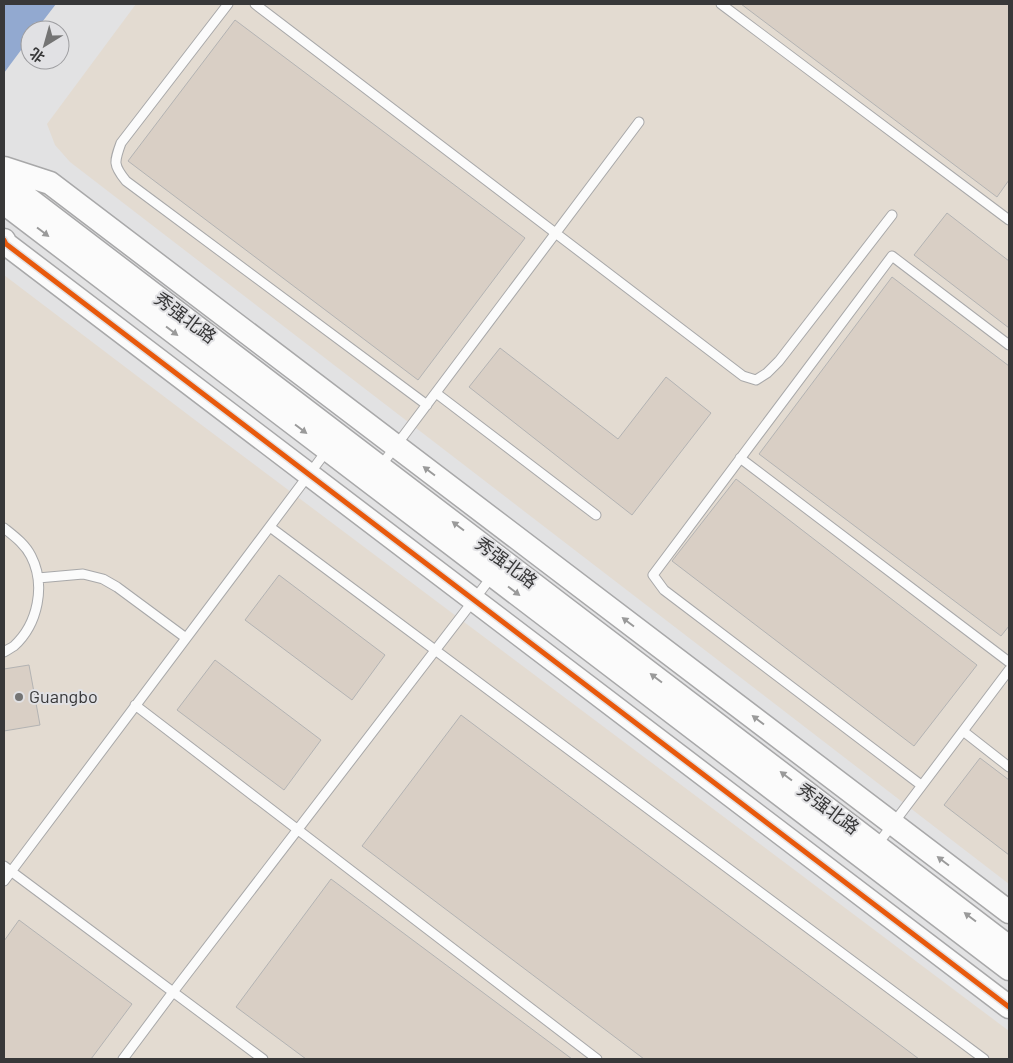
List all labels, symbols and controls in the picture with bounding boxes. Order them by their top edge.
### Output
north arrow [20,20,70,70]
text: 北 [26,45,48,67]
one-way arrow [36,227,49,238]
street label: 秀强北路 [150,287,221,348]
one-way arrow [165,325,178,336]
one-way arrow [294,424,307,435]
one-way arrow [423,465,436,476]
one-way arrow [451,521,465,531]
street label: 秀强北路 [471,532,542,593]
one-way arrow [507,586,520,597]
one-way arrow [621,617,635,627]
one-way arrow [650,673,663,683]
place label: Guangbo [29,685,98,707]
marker: Guangbo [13,691,25,703]
one-way arrow [751,715,764,725]
one-way arrow [780,771,793,782]
street label: 秀强北路 [793,778,864,839]
one-way arrow [936,856,950,866]
one-way arrow [964,912,977,923]

